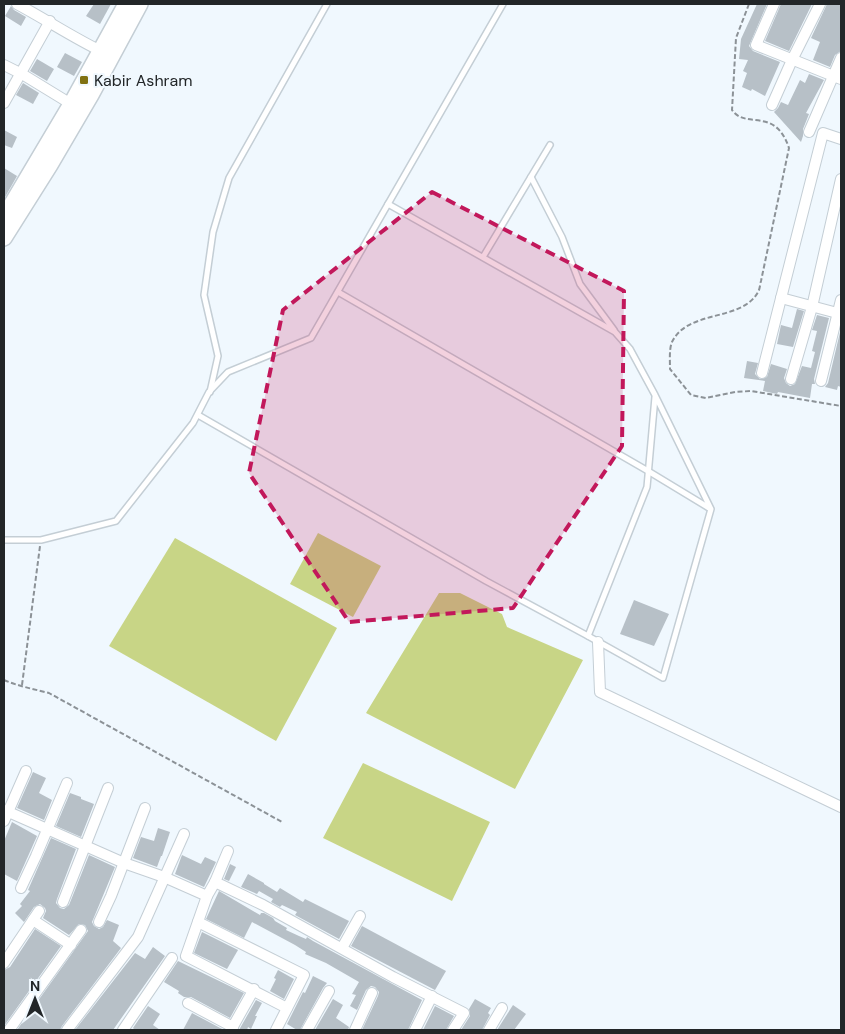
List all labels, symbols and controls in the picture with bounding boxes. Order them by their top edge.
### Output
place label: Kabir Ashram [94,70,192,91]
marker: Kabir Ashram [78,74,90,86]
north arrow [10,974,60,1024]
text: N [30,977,40,995]

